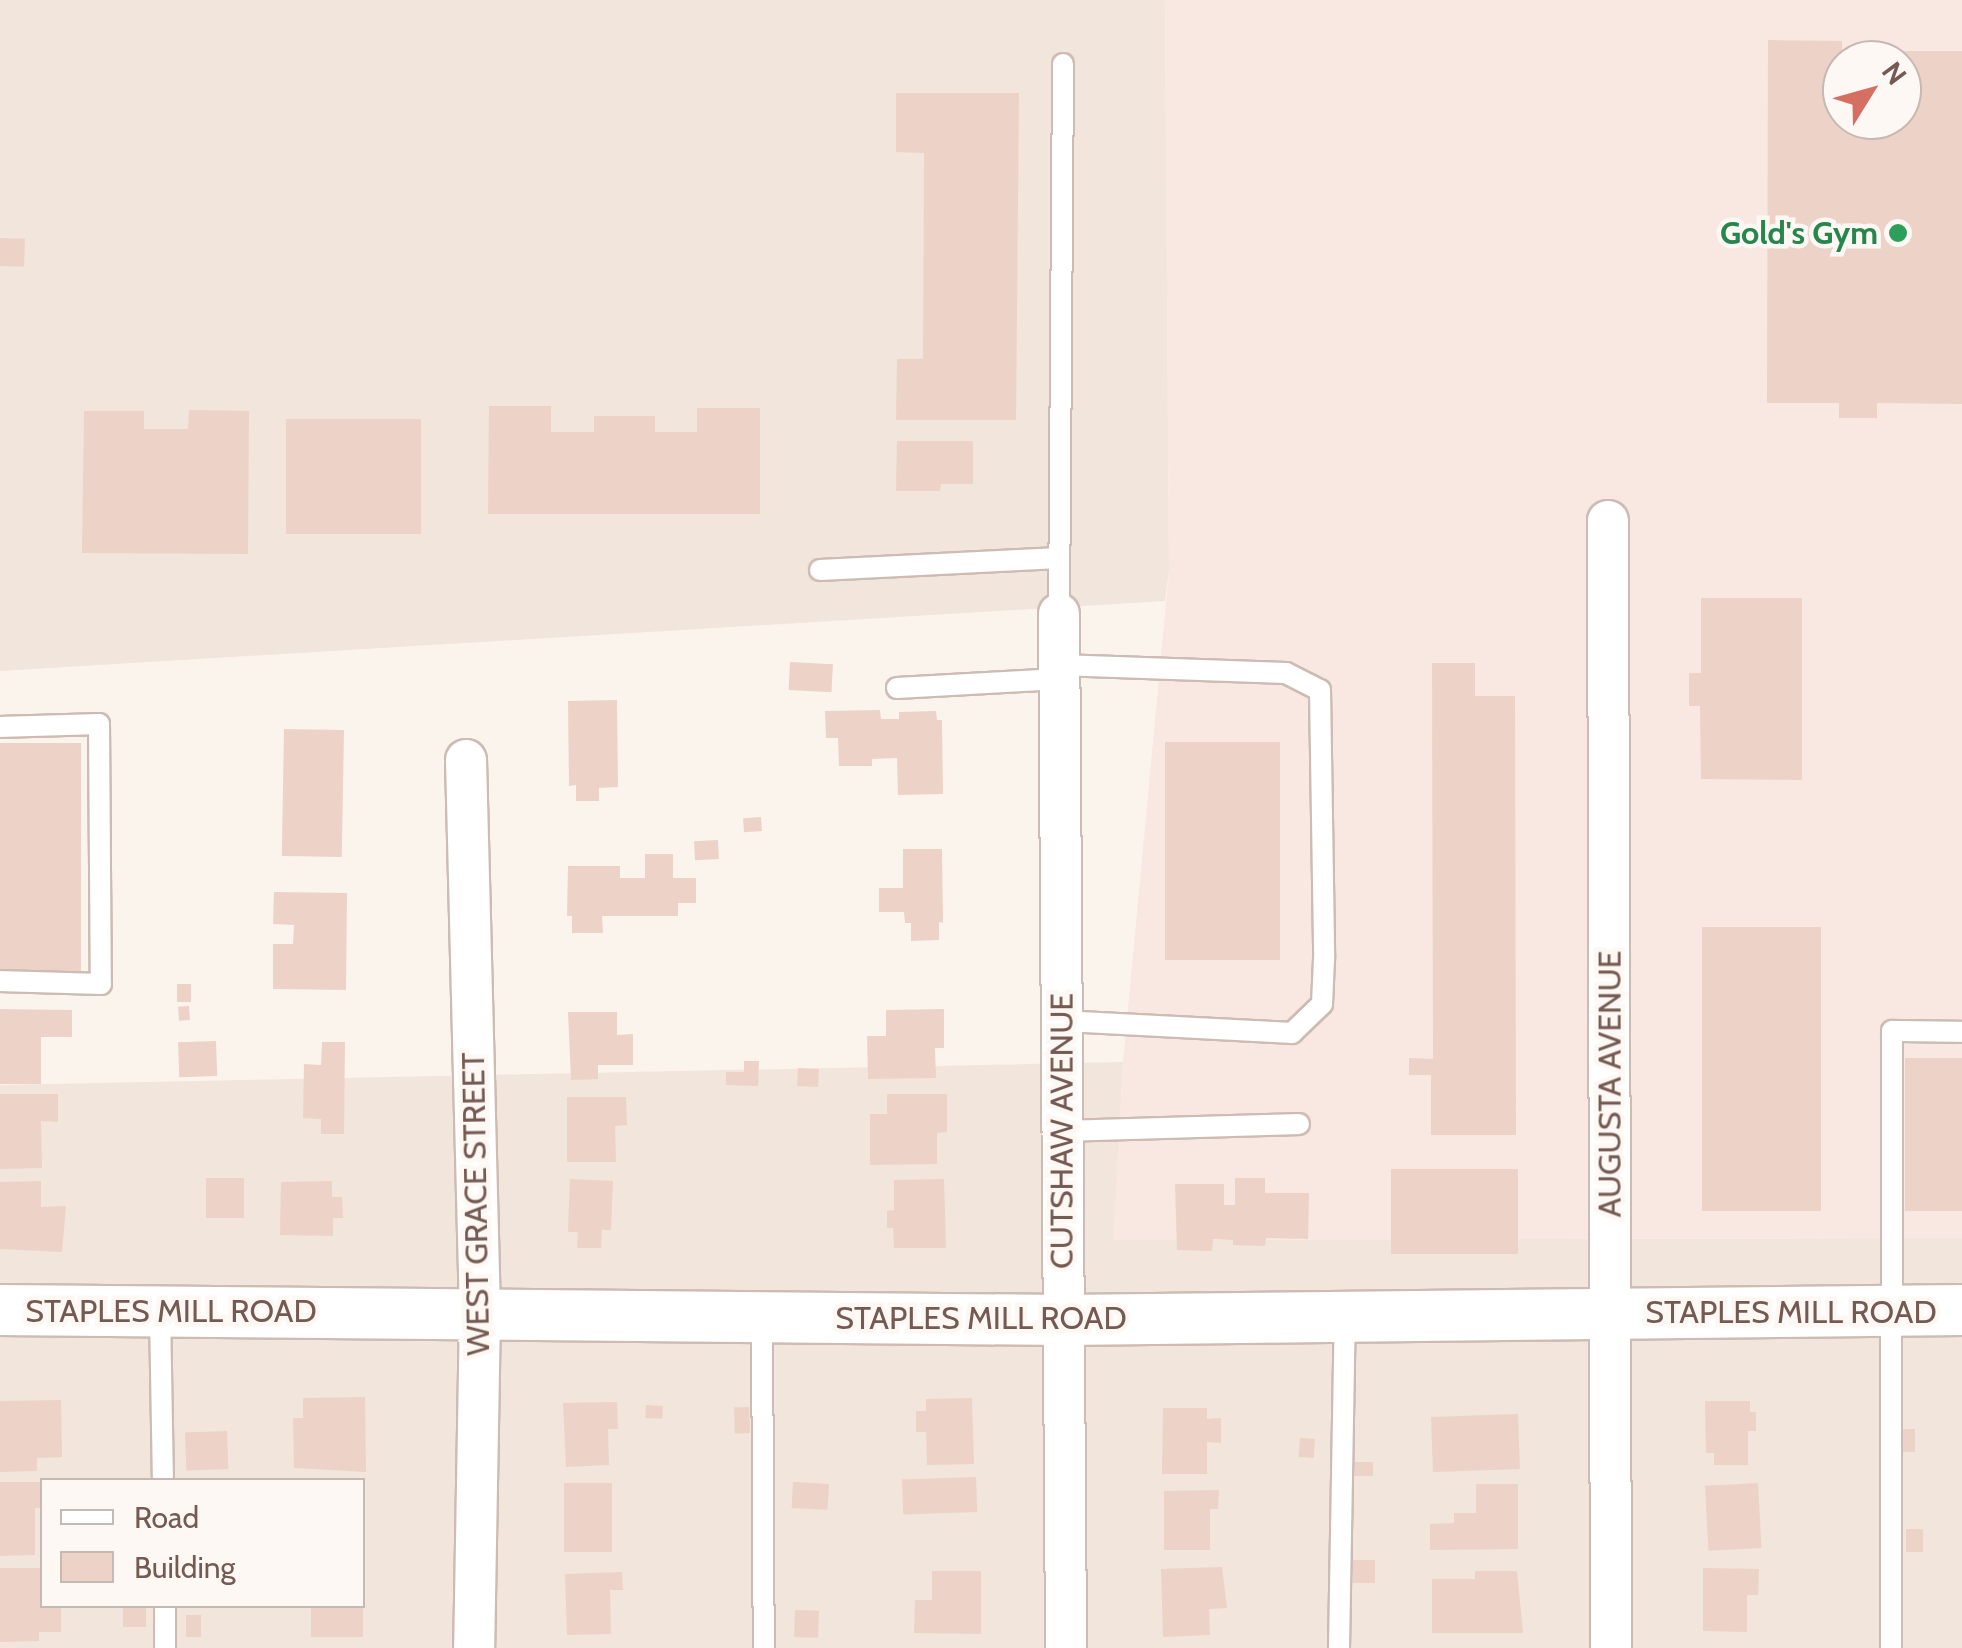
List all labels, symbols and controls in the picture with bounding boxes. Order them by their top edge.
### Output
north arrow [1822,40,1922,140]
text: N [1875,55,1914,91]
place label: Gold's Gym [1720,214,1878,252]
marker: Gold's Gym [1887,222,1909,244]
street label: AUGUSTA AVENUE [1591,951,1629,1217]
street label: CUTSHAW AVENUE [1043,993,1081,1269]
street label: WEST GRACE STREET [454,1052,498,1356]
street label: STAPLES MILL ROAD [25,1292,317,1330]
street label: STAPLES MILL ROAD [1645,1293,1937,1331]
street label: STAPLES MILL ROAD [835,1299,1127,1337]
legend [40,1478,365,1608]
text: Road [134,1499,199,1536]
text: Building [134,1549,236,1586]

